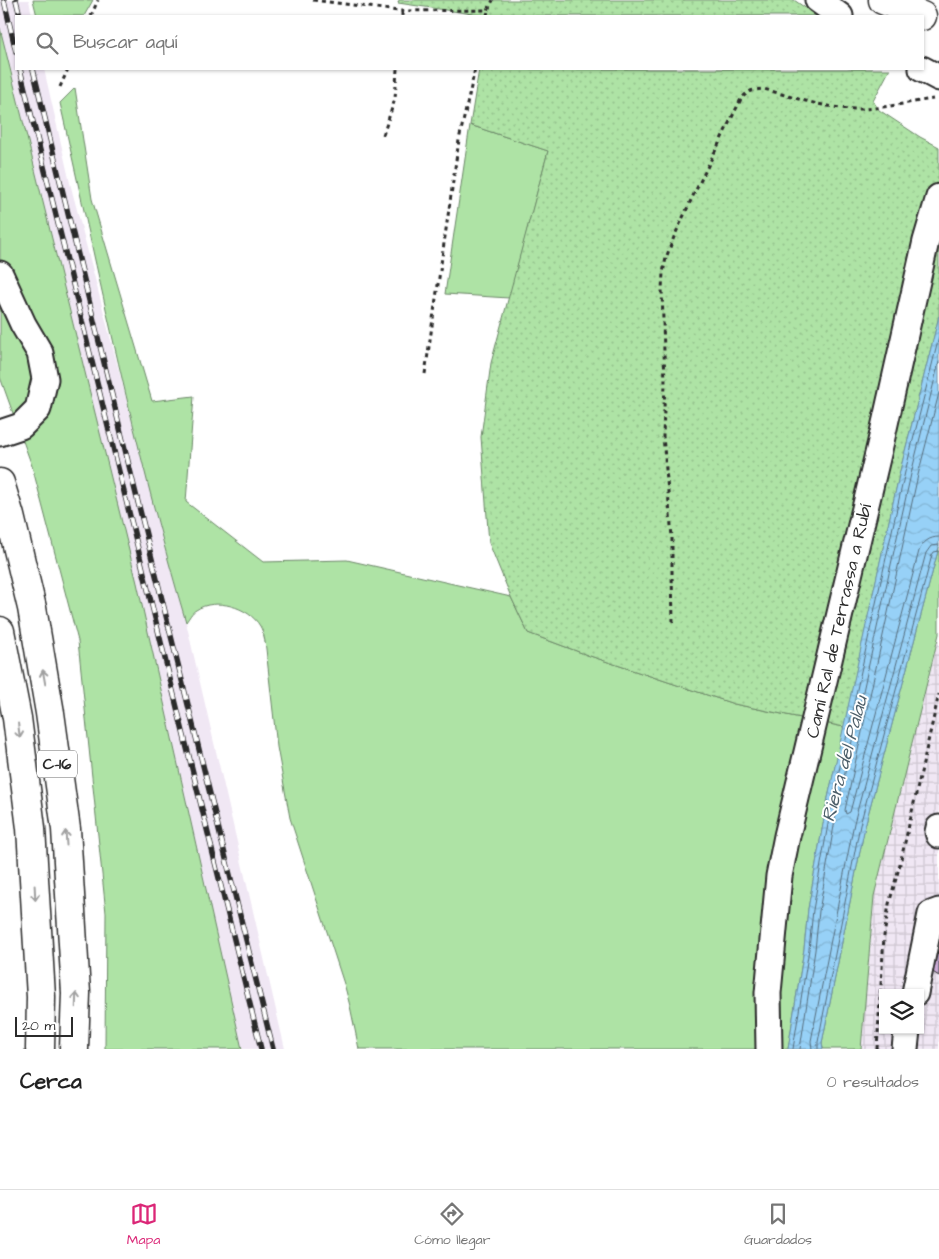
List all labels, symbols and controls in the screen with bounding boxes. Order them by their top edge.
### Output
search box [15,15,924,70]
icon: search [33,29,61,57]
text: Buscar aquí [73,29,177,56]
street label: Camí Ral de Terrassa a Rubí [800,501,878,741]
one-way arrow [39,670,49,686]
water label: Riera del Palau [815,692,875,825]
one-way arrow [14,723,24,739]
road number: C-16 [37,751,77,778]
one-way arrow [62,830,71,846]
one-way arrow [30,884,39,900]
map controls [879,989,924,1034]
button: layers [879,989,924,1034]
one-way arrow [71,993,80,1009]
scale bar [15,1014,72,1037]
text: 20 m [22,1016,55,1036]
text: Cerca [20,1067,82,1096]
text: 0 resultados [827,1071,919,1093]
tab: Mapa [127,1200,160,1250]
tab: Cómo llegar [414,1200,490,1250]
tab: Guardados [744,1200,812,1250]

